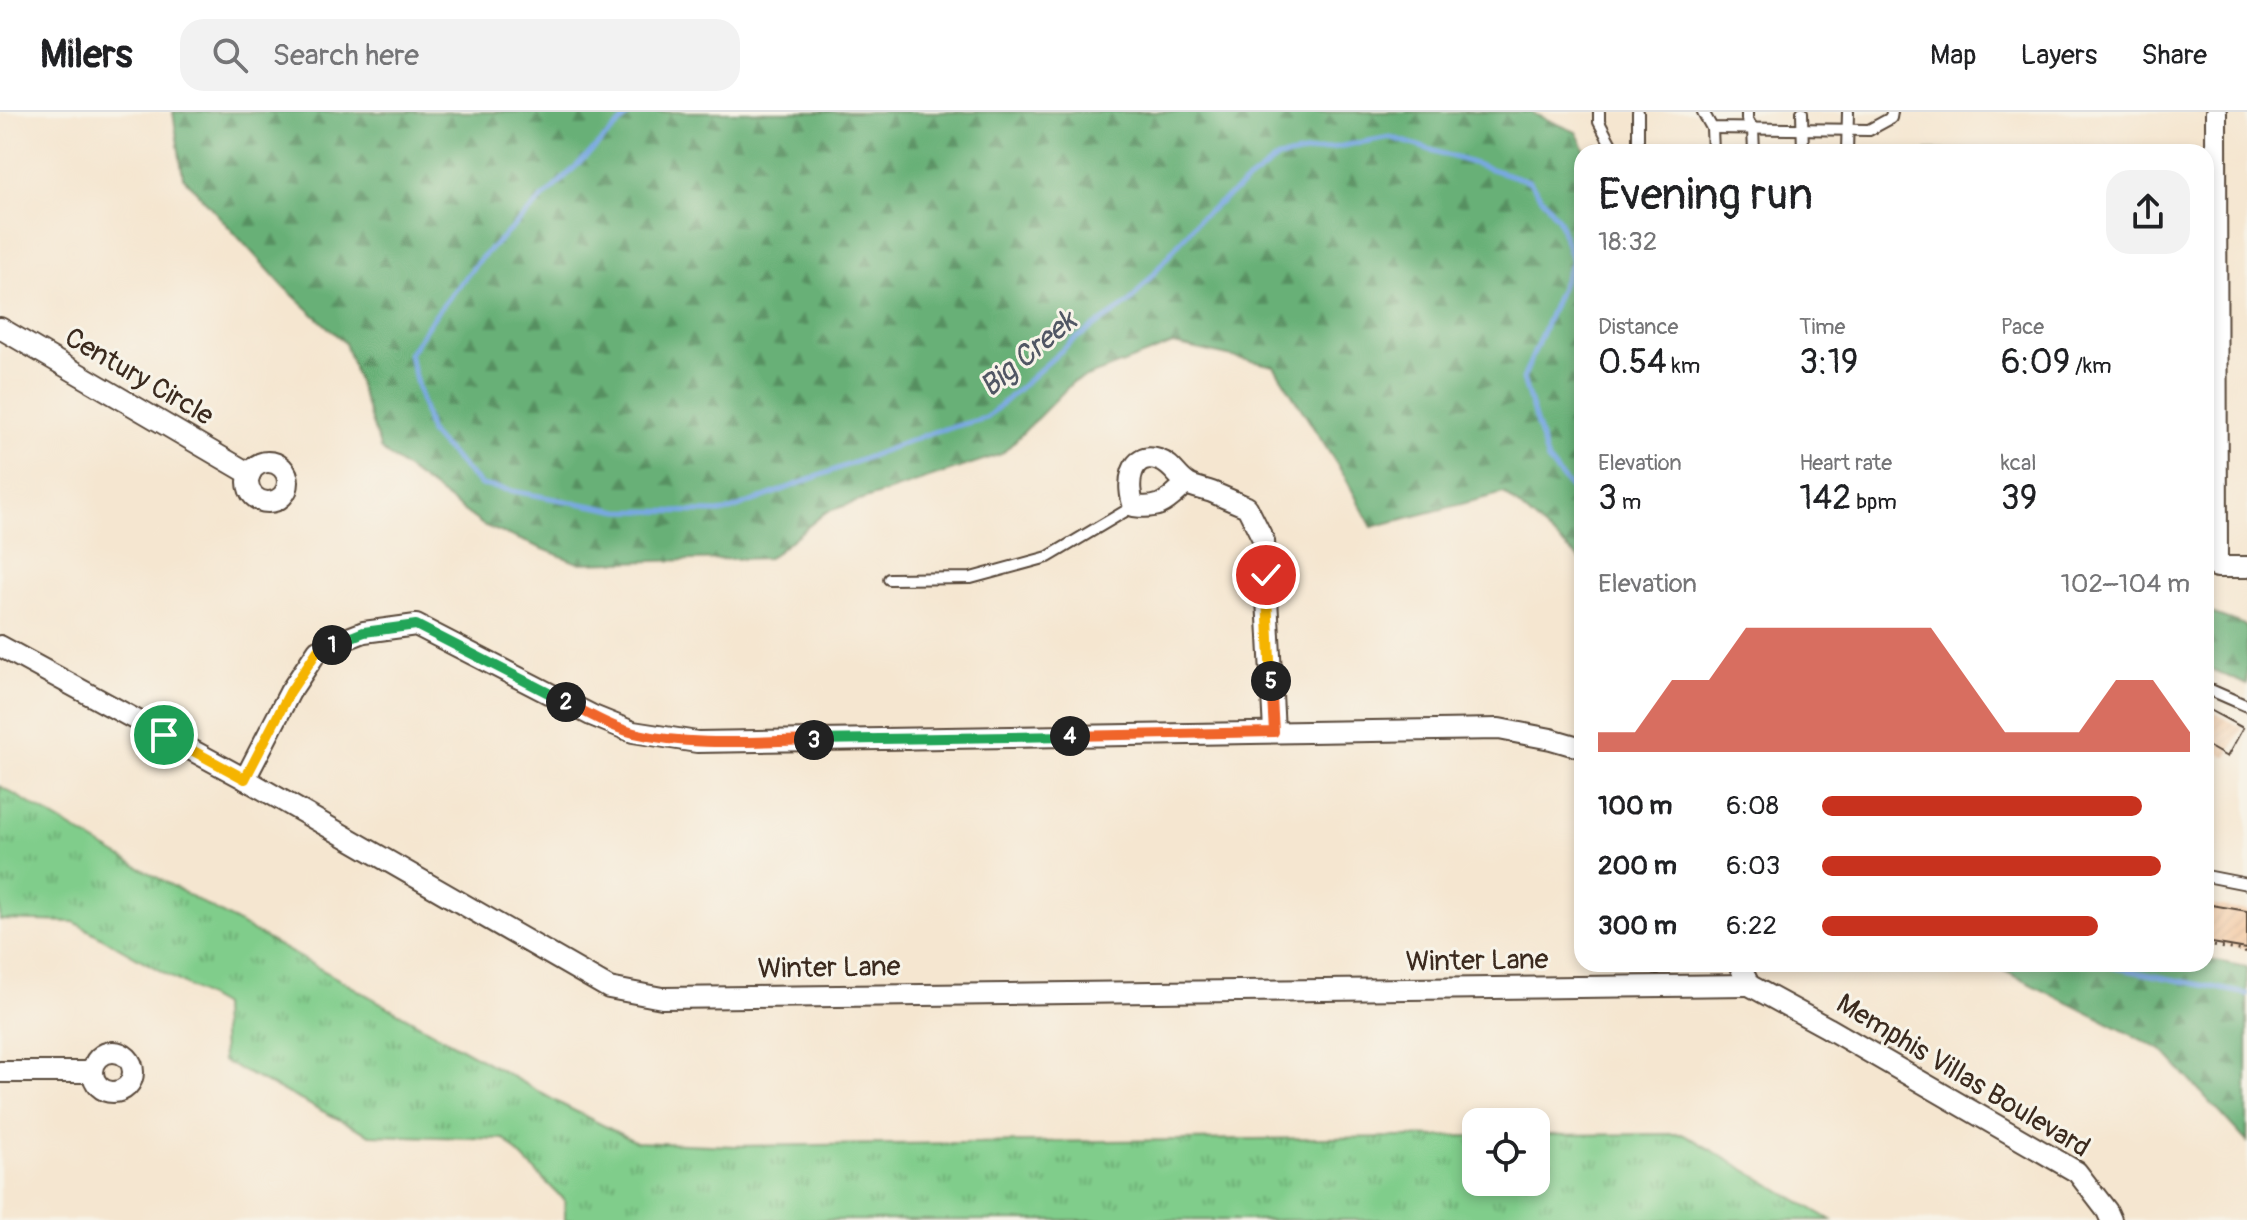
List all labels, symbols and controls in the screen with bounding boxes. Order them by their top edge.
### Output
search box [180,19,740,91]
text: Milers [40,31,132,79]
icon: search [208,33,252,77]
text: Search here [272,37,419,74]
text: Map [1930,38,1976,73]
text: Layers [2020,38,2097,73]
text: Share [2141,38,2207,73]
text: Evening run [1598,168,1813,223]
button: share [2106,170,2190,254]
text: 18:32 [1598,226,1657,258]
water label: Big Creek [972,301,1086,405]
text: Distance [1598,313,1678,341]
text: Time [1799,313,1845,341]
text: Pace [2001,313,2044,341]
street label: Century Circle [58,320,220,434]
text: 0.54 [1598,341,1667,384]
text: 3:19 [1799,341,1858,384]
text: 6:09 [2001,341,2070,384]
text: km [1667,352,1700,380]
text: /km [2070,352,2112,380]
text: Elevation [1598,449,1682,477]
text: Heart rate [1799,449,1892,477]
text: kcal [2001,449,2036,477]
text: 3 [1598,477,1617,520]
text: 142 [1799,477,1851,520]
text: 39 [2001,477,2037,520]
text: m [1617,488,1641,516]
text: bpm [1851,488,1897,516]
pin [1232,541,1300,609]
icon: check [1244,553,1288,597]
text: Elevation [1598,568,1697,600]
text: 102–104 m [2060,568,2190,600]
pin: 1 [312,625,352,665]
text: 1 [328,631,336,659]
pin: 5 [1251,661,1291,701]
text: 5 [1265,667,1277,695]
pin: 2 [546,682,586,722]
text: 2 [560,688,572,716]
pin [130,701,198,769]
icon: arrive [142,713,186,757]
pin: 4 [1050,716,1090,756]
pin: 3 [794,720,834,760]
text: 4 [1064,722,1076,750]
text: 3 [808,726,820,754]
text: 100 m [1598,790,1672,822]
text: 6:08 [1726,790,1779,822]
text: 200 m [1598,850,1677,882]
text: 6:03 [1726,850,1780,882]
text: 300 m [1598,910,1677,942]
text: 6:22 [1726,910,1777,942]
street label: Winter Lane [1405,942,1549,980]
street label: Winter Lane [757,949,901,987]
street label: Memphis Villas Boulevard [1830,986,2096,1166]
map controls [1462,1108,1550,1196]
button: locate [1462,1108,1550,1196]

